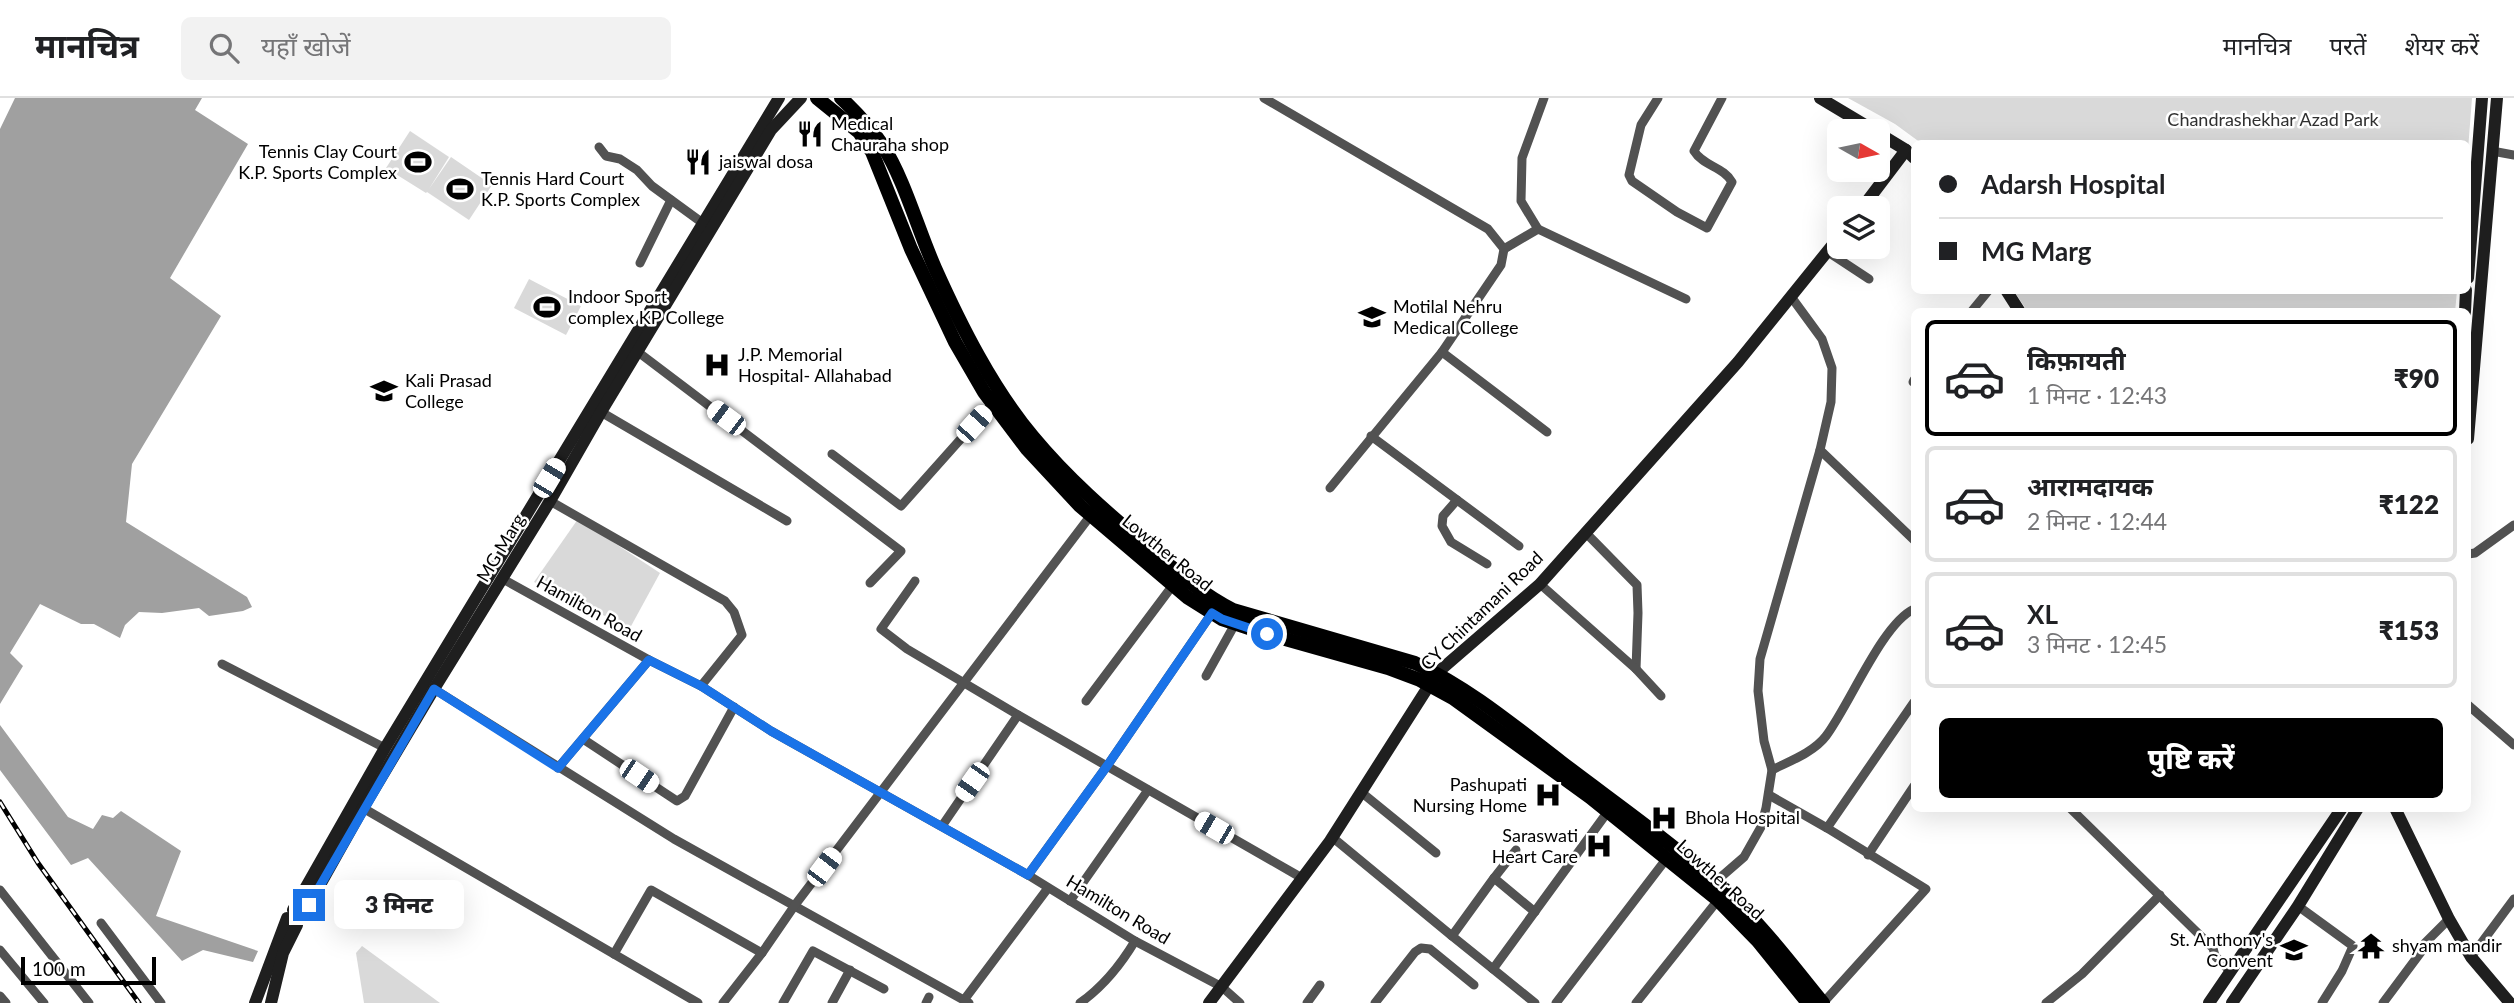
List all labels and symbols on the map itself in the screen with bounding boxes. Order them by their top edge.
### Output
park label: Chandrashekhar Azad Park [2167,108,2379,130]
place label: Medical Chauraha shop [831,112,949,155]
restaurant icon: Medical Chauraha shop [795,119,825,149]
north arrow [1827,119,1890,182]
place label: Tennis Clay Court K.P. Sports Complex [238,140,398,183]
sports icon: Tennis Clay Court K.P. Sports Complex [403,147,433,177]
restaurant icon: jaiswal dosa [683,147,713,177]
place label: jaiswal dosa [718,150,813,172]
place label: Tennis Hard Court K.P. Sports Complex [481,167,640,210]
sports icon: Tennis Hard Court K.P. Sports Complex [445,174,475,204]
place label: Indoor Sport complex KP College [568,285,724,328]
sports icon: Indoor Sport complex KP College [532,292,562,322]
place label: Motilal Nehru Medical College [1393,295,1519,338]
school or university icon: Motilal Nehru Medical College [1357,302,1387,332]
place label: J.P. Memorial Hospital- Allahabad [738,343,892,386]
hospital icon: J.P. Memorial Hospital- Allahabad [702,350,732,380]
place label: Kali Prasad College [405,369,492,412]
school or university icon: Kali Prasad College [369,376,399,406]
car [703,397,750,439]
car [953,401,996,447]
car [530,455,569,501]
street label: MG Marg [471,509,529,586]
street label: Lowther Road [1118,509,1217,595]
street label: CY Chintamani Road [1416,546,1547,674]
street label: Hamilton Road [533,570,646,646]
route start [1251,618,1283,650]
car [616,756,663,796]
car [952,759,993,805]
place label: Pashupati Nursing Home [1413,773,1527,816]
hospital icon: Pashupati Nursing Home [1533,780,1563,810]
hospital icon: Bhola Hospital [1649,803,1679,833]
place label: Bhola Hospital [1685,806,1800,828]
car [1191,808,1238,848]
place label: Saraswati Heart Care [1492,824,1578,867]
hospital icon: Saraswati Heart Care [1584,831,1614,861]
street label: Lowther Road [1673,834,1769,924]
car [803,844,846,890]
street label: Hamilton Road [1063,870,1174,949]
callout: 3 मिनट [334,880,463,930]
route end [293,889,325,921]
place label: St. Anthony's Convent [2170,928,2274,971]
temple icon: shyam mandir [2356,931,2386,961]
place label: shyam mandir [2392,934,2502,956]
school or university icon: St. Anthony's Convent [2279,935,2309,965]
scale bar [21,954,156,986]

